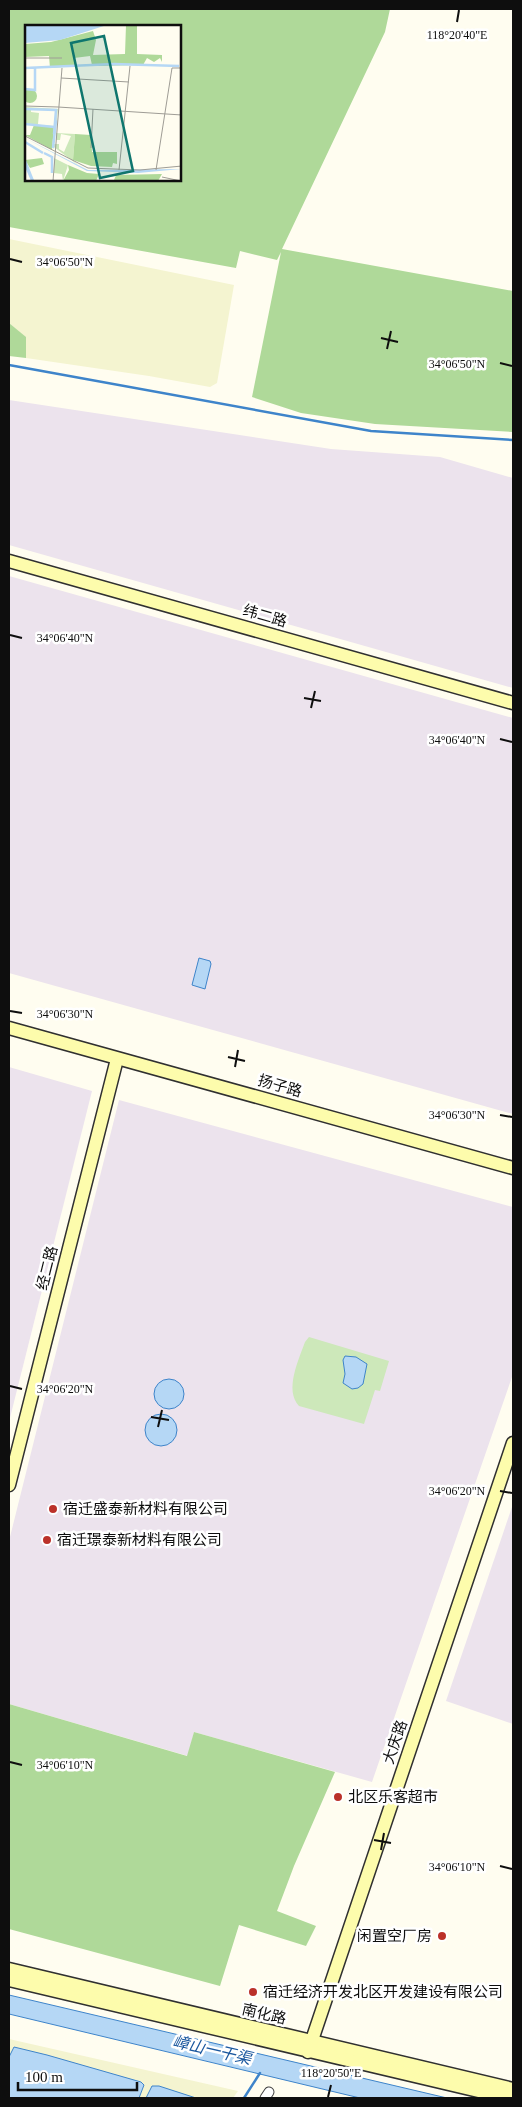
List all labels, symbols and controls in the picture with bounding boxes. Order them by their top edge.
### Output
inset map [25,25,181,181]
text: 118°20'40"E [427,28,487,42]
text: 34°06'50"N [37,255,94,269]
text: 34°06'50"N [429,357,486,371]
street label: 纬二路 [241,602,289,630]
text: 34°06'40"N [37,631,94,645]
text: 34°06'40"N [429,733,486,747]
text: 34°06'30"N [37,1007,94,1021]
street label: 扬子路 [256,1072,304,1100]
text: 34°06'30"N [429,1108,486,1122]
street label: 经二路 [34,1244,60,1292]
text: 34°06'20"N [37,1382,94,1396]
text: 34°06'20"N [429,1484,486,1498]
place label: 宿迁盛泰新材料有限公司 [63,1500,228,1517]
marker: 宿迁盛泰新材料有限公司 [47,1503,59,1515]
place label: 宿迁璟泰新材料有限公司 [57,1531,222,1548]
marker: 宿迁璟泰新材料有限公司 [41,1534,53,1546]
street label: 大庆路 [380,1718,410,1766]
text: 34°06'10"N [37,1758,94,1772]
place label: 北区乐客超市 [348,1788,438,1805]
marker: 北区乐客超市 [332,1791,344,1803]
text: 34°06'10"N [429,1860,486,1874]
place label: 闲置空厂房 [357,1928,432,1944]
marker: 闲置空厂房 [436,1930,448,1942]
place label: 宿迁经济开发北区开发建设有限公司 [263,1983,503,2000]
marker: 宿迁经济开发北区开发建设有限公司 [247,1986,259,1998]
street label: 南化路 [240,2000,288,2027]
water label: 嶂山一干渠 [171,2033,255,2068]
scale bar [18,2060,136,2092]
text: 118°20'50"E [301,2066,361,2080]
text: 100 m [25,2069,63,2085]

